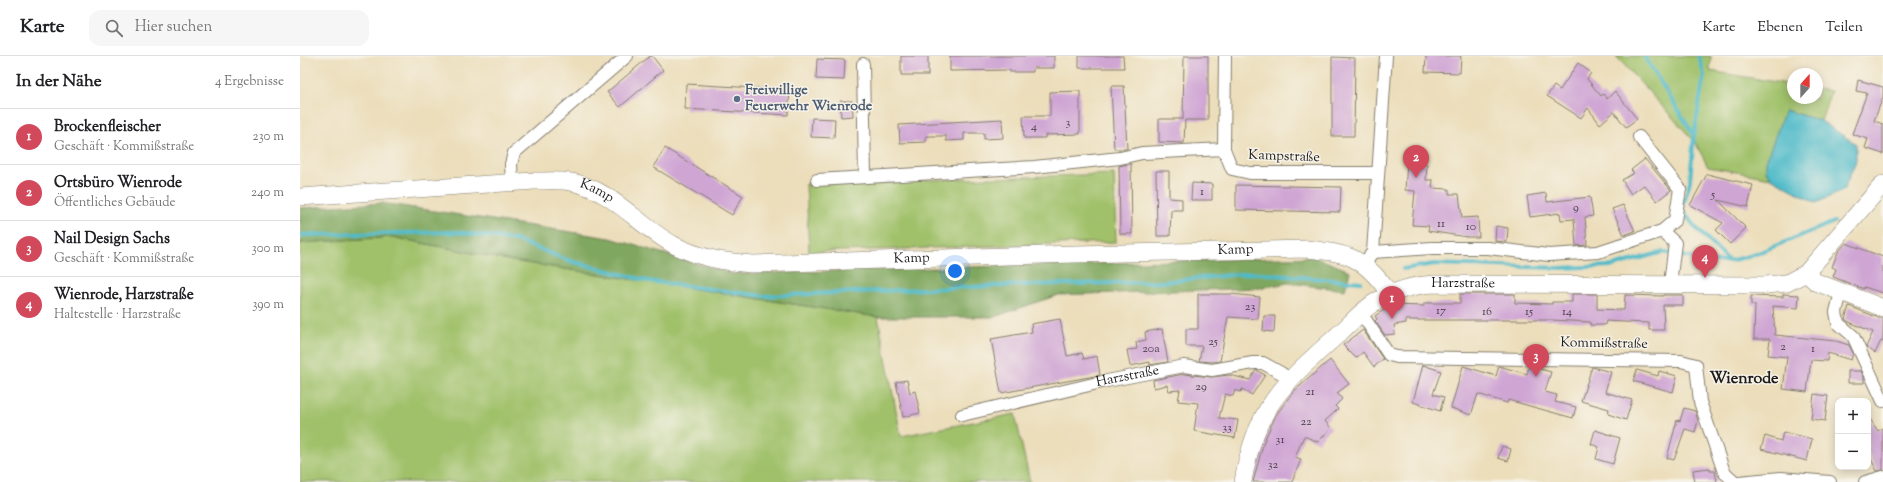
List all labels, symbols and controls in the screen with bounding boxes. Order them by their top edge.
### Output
search box [89,10,369,46]
text: Karte [20,14,65,41]
icon: search [103,17,125,39]
text: Hier suchen [135,17,212,38]
text: Karte [1703,18,1736,38]
text: Ebenen [1758,18,1803,38]
text: Teilen [1825,18,1863,38]
north arrow [1787,68,1823,104]
text: In der Nähe [16,70,102,94]
text: 4 Ergebnisse [215,73,284,91]
place label: Freiwillige Feuerwehr Wienrode [745,81,873,117]
marker: Freiwillige Feuerwehr Wienrode [732,94,742,104]
house number: 3 [1066,114,1071,132]
text: Brockenfleischer [54,117,161,138]
house number: 4 [1031,118,1037,136]
text: 1 [27,128,31,146]
text: 230 m [252,128,284,146]
text: Geschäft · Kommißstraße [54,138,194,156]
pin: 2 [1403,145,1429,178]
street label: Kampstraße [1248,146,1320,168]
text: Ortsbüro Wienrode [54,173,182,194]
street label: Kamp [577,175,618,209]
house number: 1 [1200,183,1204,201]
text: 2 [26,184,32,202]
text: 240 m [251,184,284,202]
house number: 5 [1710,186,1715,204]
text: Öffentliches Gebäude [54,194,176,212]
house number: 9 [1573,199,1579,217]
house number: 11 [1437,215,1445,233]
house number: 10 [1466,218,1476,236]
text: Nail Design Sachs [54,229,170,250]
text: 3 [26,240,32,258]
text: 300 m [252,240,284,258]
street label: Kamp [1217,240,1254,261]
pin: 4 [1692,245,1718,278]
street label: Kamp [893,249,930,270]
text: Geschäft · Kommißstraße [54,250,194,268]
your location [945,261,965,281]
street label: Harzstraße [1431,274,1495,294]
text: Wienrode, Harzstraße [54,285,194,306]
pin: 1 [1379,286,1405,319]
text: 4 [26,296,32,314]
text: 390 m [252,296,284,314]
house number: 23 [1245,298,1255,316]
house number: 17 [1436,302,1446,320]
house number: 16 [1482,303,1492,321]
house number: 15 [1525,303,1533,321]
house number: 14 [1562,303,1572,321]
text: Haltestelle · Harzstraße [54,306,181,324]
house number: 25 [1208,333,1218,351]
street label: Kommißstraße [1560,333,1648,355]
house number: 2 [1780,338,1786,356]
house number: 20a [1142,340,1160,358]
house number: 1 [1811,340,1815,358]
pin: 3 [1523,344,1549,377]
street label: Harzstraße [1094,361,1161,393]
district label: Wienrode [1709,368,1779,391]
house number: 29 [1195,378,1207,396]
house number: 21 [1305,383,1315,401]
map controls [1835,398,1871,470]
button: + [1835,398,1871,434]
house number: 22 [1300,413,1312,431]
house number: 33 [1222,419,1232,437]
house number: 31 [1276,431,1284,449]
button: − [1835,434,1871,470]
house number: 32 [1268,456,1279,474]

